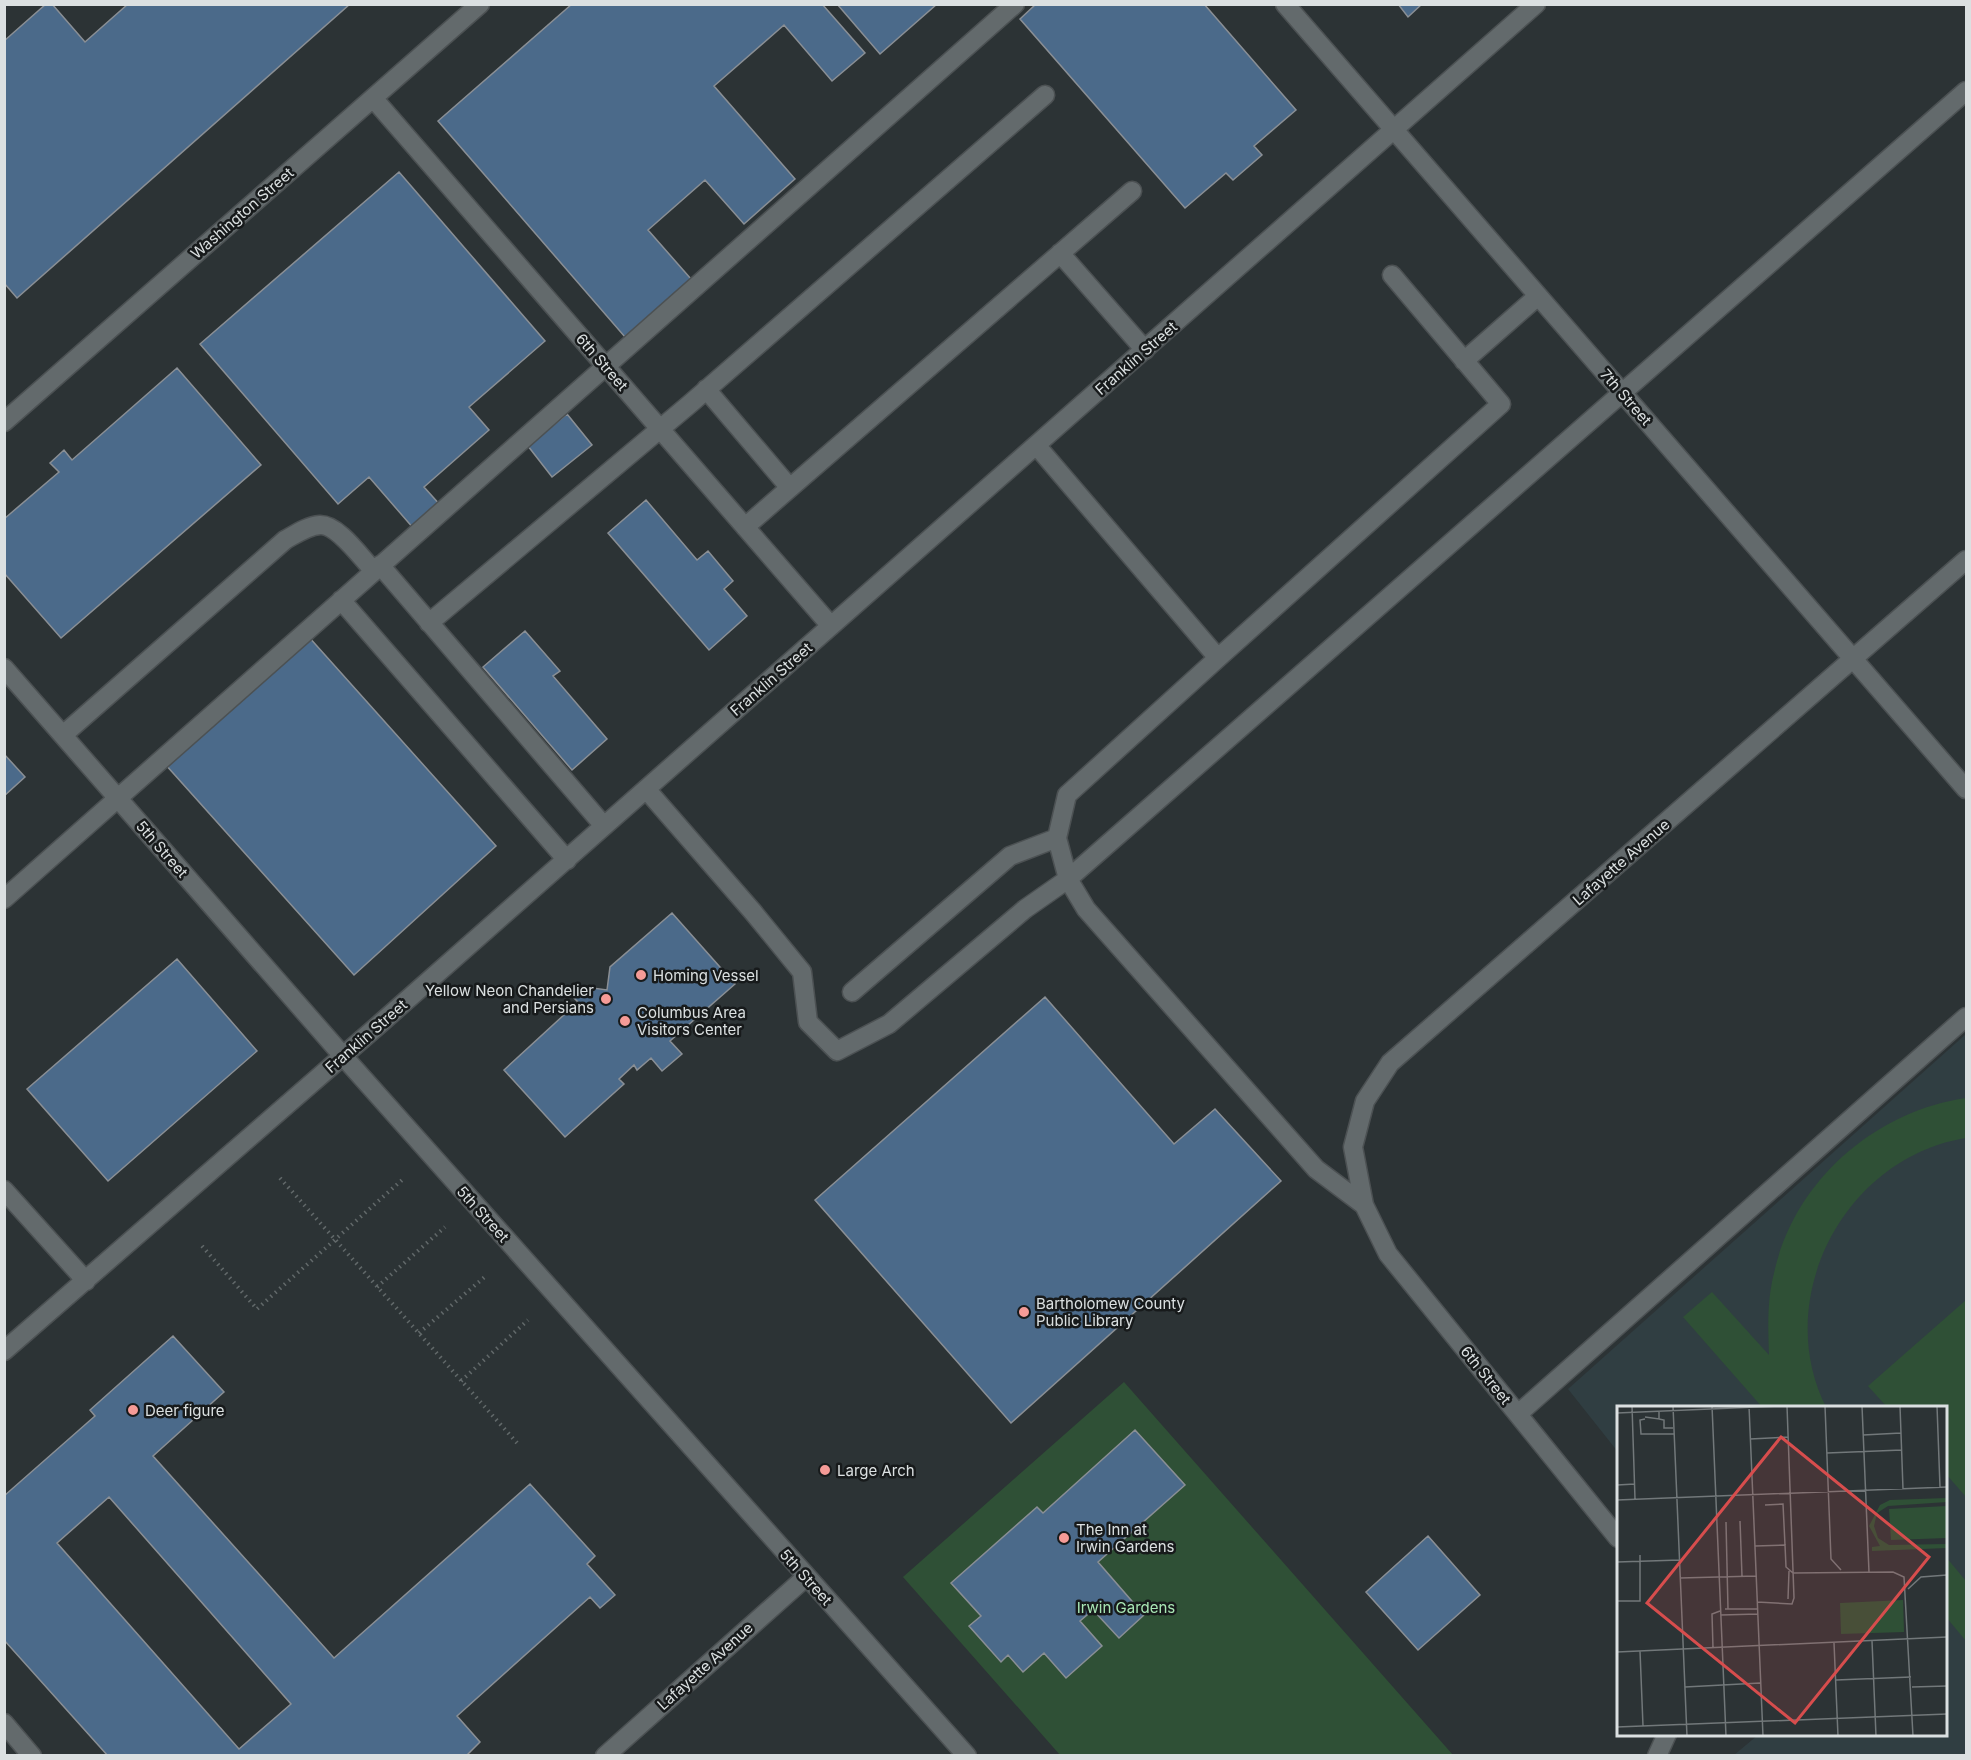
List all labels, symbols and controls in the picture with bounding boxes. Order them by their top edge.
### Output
street label: Washington Street [187,163,297,263]
street label: Franklin Street [1091,317,1181,399]
street label: 6th Street [572,329,632,395]
street label: 7th Street [1596,365,1656,429]
street label: Franklin Street [726,638,816,720]
street label: Lafayette Avenue [1569,815,1673,909]
street label: 5th Street [132,817,192,882]
place label: Homing Vessel [653,966,759,985]
marker: Homing Vessel [634,968,648,982]
place label: Yellow Neon Chandelier and Persians [425,981,594,1017]
marker: Yellow Neon Chandelier and Persians [599,992,613,1006]
street label: Franklin Street [321,995,411,1077]
place label: Columbus Area Visitors Center [637,1003,746,1039]
marker: Columbus Area Visitors Center [618,1014,632,1028]
street label: 5th Street [453,1182,513,1246]
place label: Bartholomew County Public Library [1036,1294,1186,1330]
marker: Bartholomew County Public Library [1017,1305,1031,1319]
street label: 6th Street [1457,1342,1515,1408]
place label: Deer figure [145,1401,225,1420]
marker: Deer figure [126,1403,140,1417]
inset map [1617,1406,1947,1736]
place label: Large Arch [837,1461,915,1480]
marker: Large Arch [818,1463,832,1477]
place label: The Inn at Irwin Gardens [1076,1520,1175,1556]
marker: The Inn at Irwin Gardens [1057,1531,1071,1545]
street label: 5th Street [776,1545,836,1609]
park label: Irwin Gardens [1077,1598,1175,1617]
street label: Lafayette Avenue [653,1618,757,1714]

